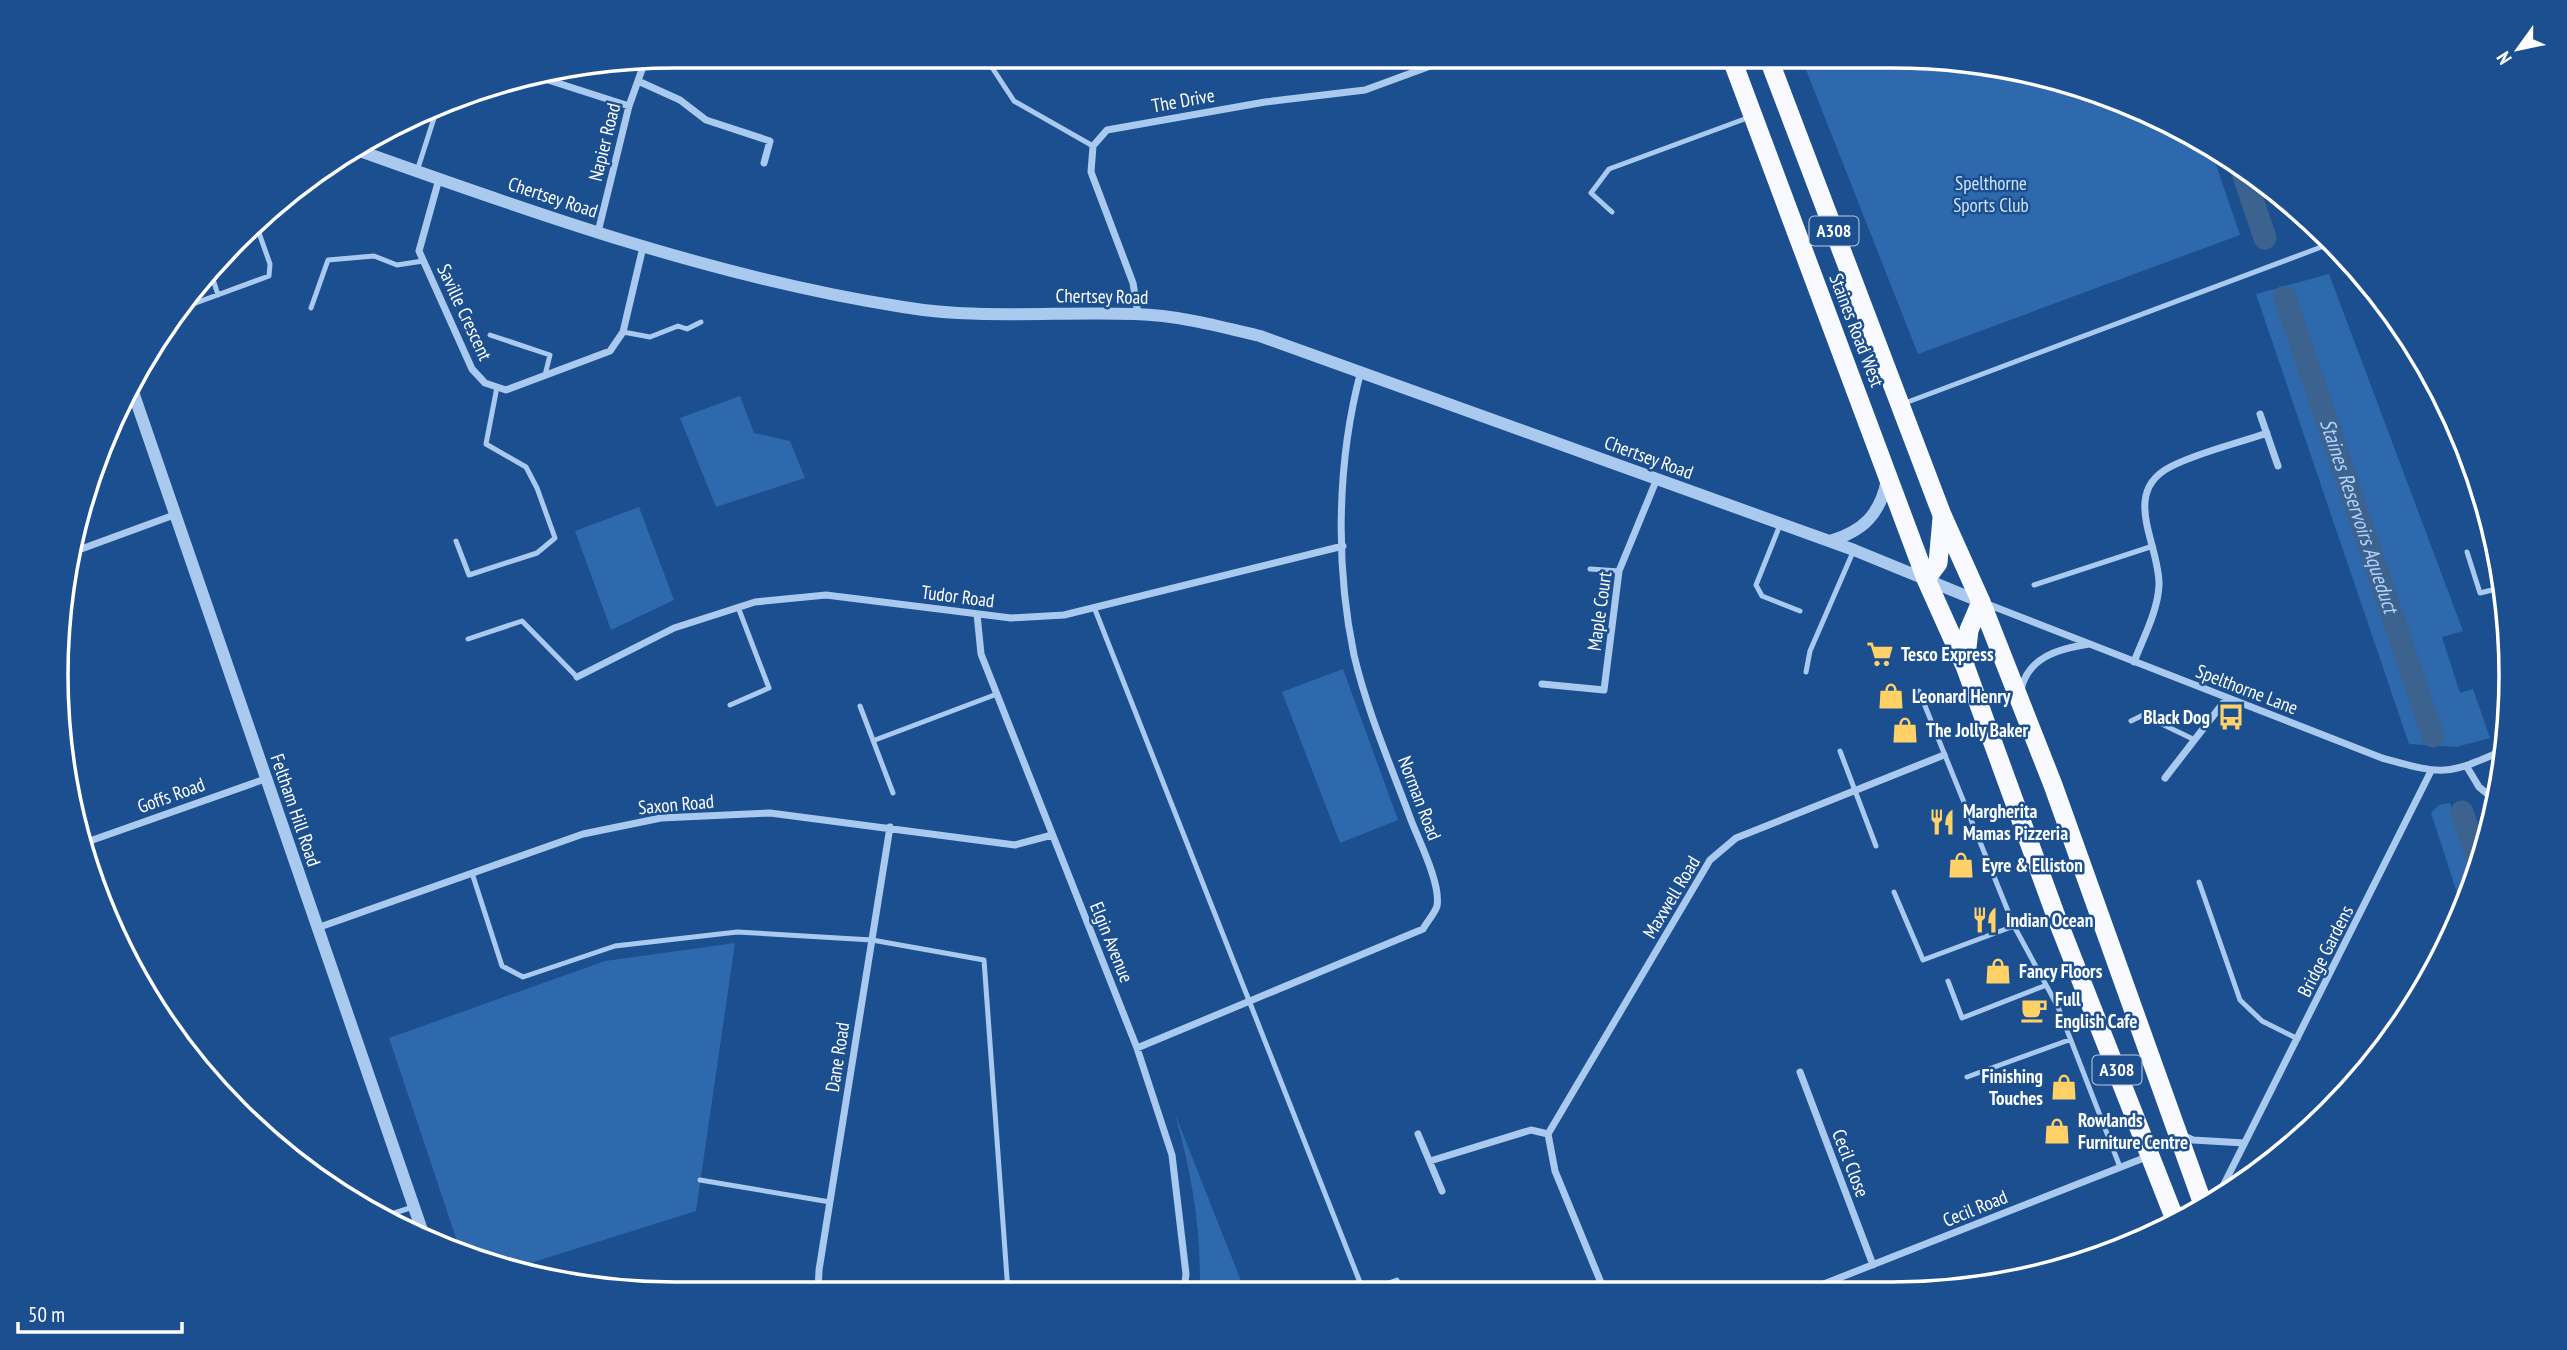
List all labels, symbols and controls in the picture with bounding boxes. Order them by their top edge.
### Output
north arrow [2483,14,2553,84]
text: N [2491,47,2517,69]
street label: The Drive [1150,83,1216,117]
street label: Napier Road [583,100,625,184]
street label: Chertsey Road [505,171,601,223]
park label: Spelthorne Sports Club [1953,171,2029,217]
road number: A308 [1810,216,1858,246]
street label: Saville Crescent [432,260,498,365]
street label: Staines Road West [1824,270,1890,391]
street label: Chertsey Road [1055,283,1149,309]
water label: Staines Reservoirs Aqueduct [2314,415,2405,619]
street label: Chertsey Road [1601,430,1697,484]
street label: Maple Court [1582,569,1617,652]
street label: Tudor Road [920,580,996,612]
supermarket icon: Tesco Express [1865,639,1895,669]
place label: Tesco Express [1901,642,1994,666]
street label: Spelthorne Lane [2193,659,2302,719]
shop icon: Leonard Henry [1876,681,1906,711]
place label: Leonard Henry [1912,684,2011,708]
bus stop icon: Black Dog [2216,702,2246,732]
place label: Black Dog [2143,705,2210,729]
shop icon: The Jolly Baker [1890,715,1920,745]
place label: The Jolly Baker [1926,718,2029,742]
street label: Feltham Hill Road [266,751,326,869]
street label: Norman Road [1393,752,1447,844]
street label: Goffs Road [134,772,208,818]
street label: Saxon Road [637,789,715,819]
place label: Margherita Mamas Pizzeria [1963,799,2068,845]
restaurant icon: Margherita Mamas Pizzeria [1927,807,1957,837]
shop icon: Eyre & Elliston [1946,850,1976,880]
street label: Maxwell Road [1637,852,1705,942]
place label: Eyre & Elliston [1982,853,2083,877]
street label: Elgin Avenue [1085,898,1139,986]
street label: Bridge Gardens [2292,901,2358,1001]
restaurant icon: Indian Ocean [1970,905,2000,935]
place label: Indian Ocean [2006,908,2093,932]
shop icon: Fancy Floors [1983,956,2013,986]
place label: Fancy Floors [2019,959,2103,983]
place label: Full English Cafe [2055,987,2137,1033]
cafe icon: Full English Cafe [2019,995,2049,1025]
street label: Dane Road [820,1020,854,1094]
road number: A308 [2092,1056,2142,1084]
place label: Finishing Touches [1982,1064,2043,1110]
shop icon: Finishing Touches [2049,1072,2079,1102]
place label: Rowlands Furniture Centre [2078,1108,2188,1154]
shop icon: Rowlands Furniture Centre [2042,1116,2072,1146]
street label: Cecil Close [1827,1126,1875,1200]
street label: Cecil Road [1939,1184,2011,1232]
scale bar [18,1290,182,1334]
text: 50 m [28,1301,65,1328]

